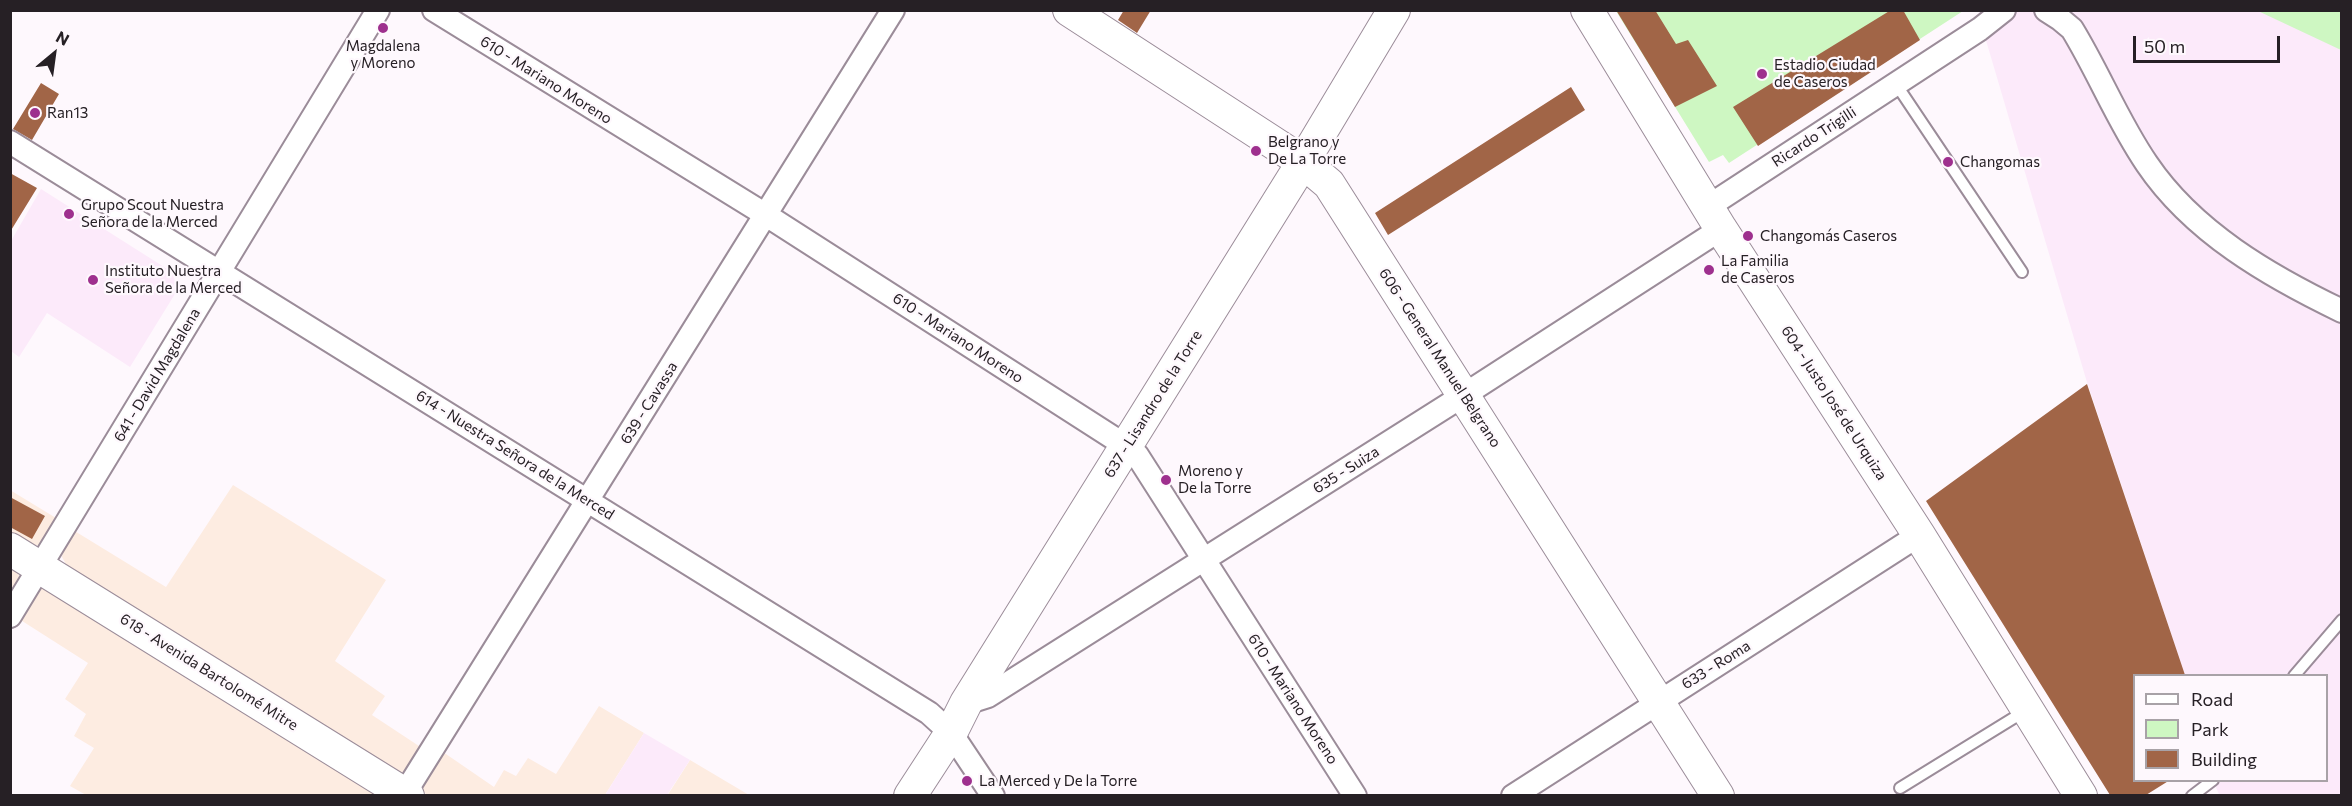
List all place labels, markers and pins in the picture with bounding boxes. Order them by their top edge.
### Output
marker: Magdalena y Moreno [376,21,390,35]
place label: Magdalena y Moreno [346,37,420,72]
place label: Estadio Ciudad de Caseros [1774,56,1876,91]
marker: Estadio Ciudad de Caseros [1755,67,1769,81]
place label: Ran13 [47,104,88,122]
marker: Ran13 [28,106,42,120]
place label: Belgrano y De La Torre [1268,133,1346,168]
marker: Belgrano y De La Torre [1249,144,1263,158]
place label: Changomas [1960,153,2040,171]
marker: Changomas [1941,155,1955,169]
place label: Grupo Scout Nuestra Señora de la Merced [81,196,224,231]
marker: Grupo Scout Nuestra Señora de la Merced [62,207,76,221]
place label: Changomás Caseros [1760,227,1897,245]
marker: Changomás Caseros [1741,229,1755,243]
place label: La Familia de Caseros [1721,252,1795,287]
place label: Instituto Nuestra Señora de la Merced [105,262,242,297]
marker: La Familia de Caseros [1702,263,1716,277]
marker: Instituto Nuestra Señora de la Merced [86,273,100,287]
place label: Moreno y De la Torre [1178,462,1251,497]
marker: Moreno y De la Torre [1159,473,1173,487]
place label: La Merced y De la Torre [979,772,1137,790]
marker: La Merced y De la Torre [960,774,974,788]

